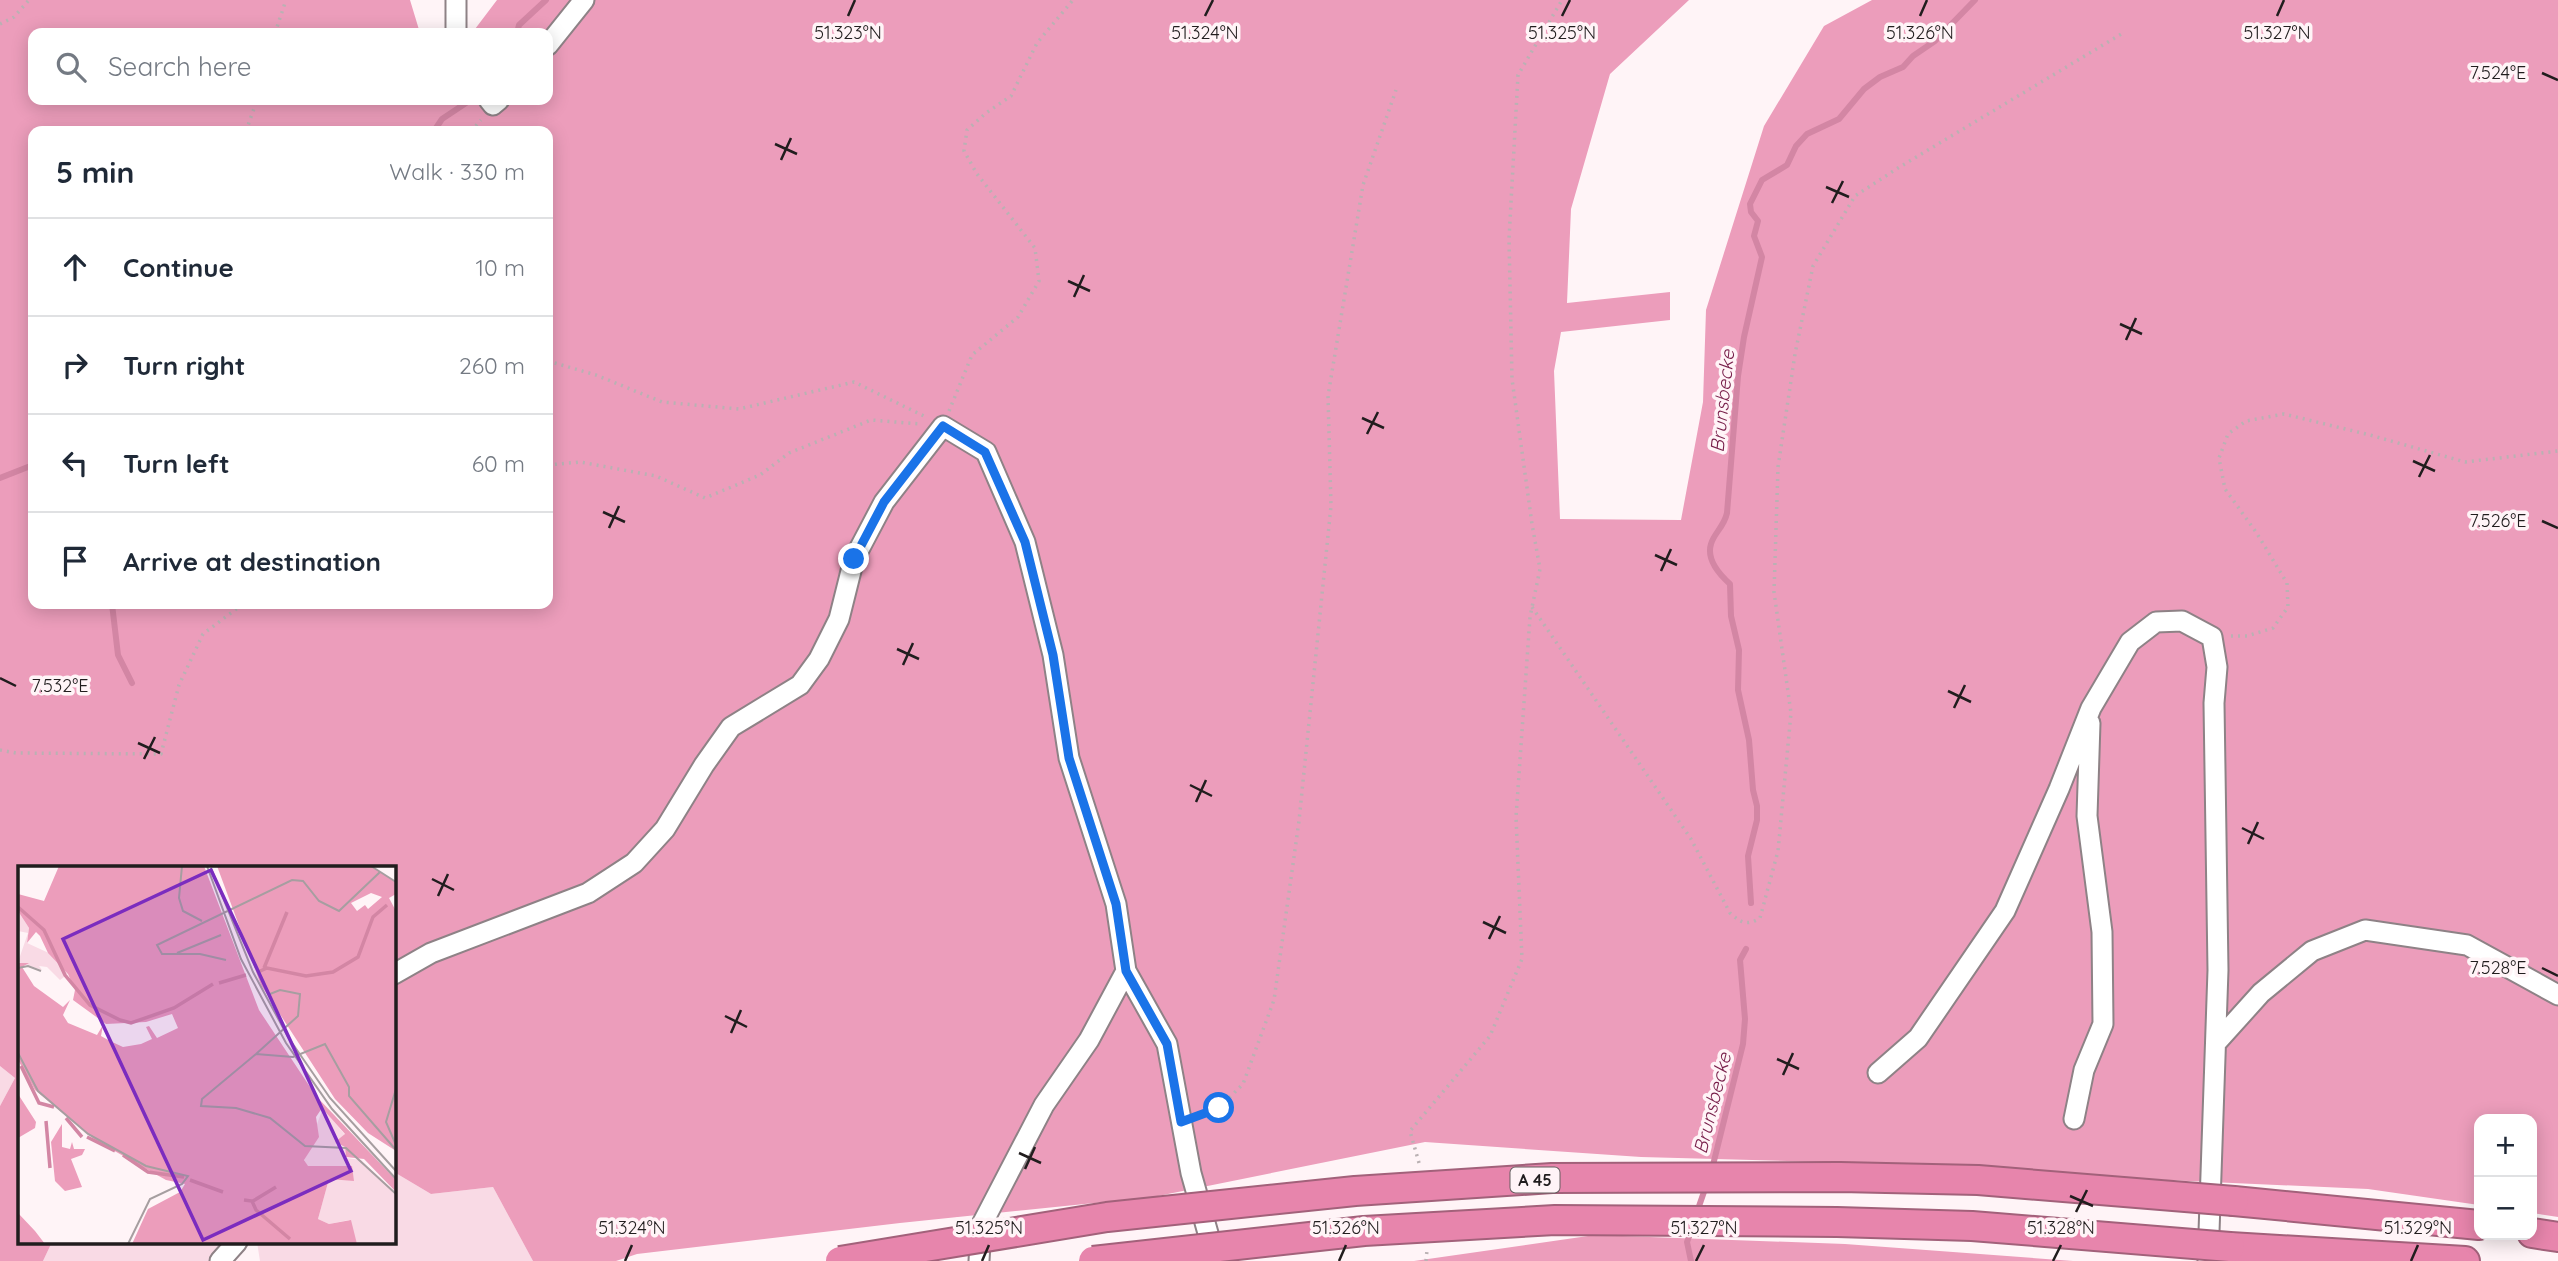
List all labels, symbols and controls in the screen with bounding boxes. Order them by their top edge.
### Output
text: 51.323°N [814,21,882,44]
text: 51.324°N [1171,21,1239,44]
text: 51.325°N [1528,21,1596,44]
text: 51.326°N [1886,21,1954,44]
text: 51.327°N [2243,21,2311,44]
search box [28,28,553,105]
icon: search [52,48,90,86]
text: Search here [108,50,252,83]
text: 7.524°E [2470,61,2526,84]
text: 5 min [56,153,134,191]
text: Walk · 330 m [389,157,525,186]
icon: ahead [56,248,94,286]
text: Continue [123,251,234,284]
text: 10 m [476,253,525,282]
icon: right [56,346,94,384]
water label: Brunsbecke [1705,347,1739,453]
text: Turn right [123,349,245,382]
text: 260 m [459,351,525,380]
icon: left [56,444,94,482]
text: Turn left [123,447,230,480]
text: 60 m [472,449,525,478]
text: 7.526°E [2469,509,2527,532]
icon: arrive [56,542,94,580]
route end [838,543,869,574]
text: Arrive at destination [123,545,381,578]
text: 7.532°E [32,674,88,697]
inset map [18,866,396,1244]
text: 7.528°E [2469,956,2527,979]
water label: Brunsbecke [1688,1049,1736,1156]
route start [1203,1092,1234,1123]
map controls [2474,1114,2537,1240]
button: + [2474,1114,2537,1177]
road number: A 45 [1510,1168,1560,1192]
button: − [2474,1177,2537,1240]
text: 51.324°N [598,1216,666,1239]
text: 51.325°N [955,1216,1023,1239]
text: 51.326°N [1312,1216,1380,1239]
text: 51.327°N [1670,1216,1738,1239]
text: 51.328°N [2027,1216,2095,1239]
text: 51.329°N [2384,1216,2452,1239]

